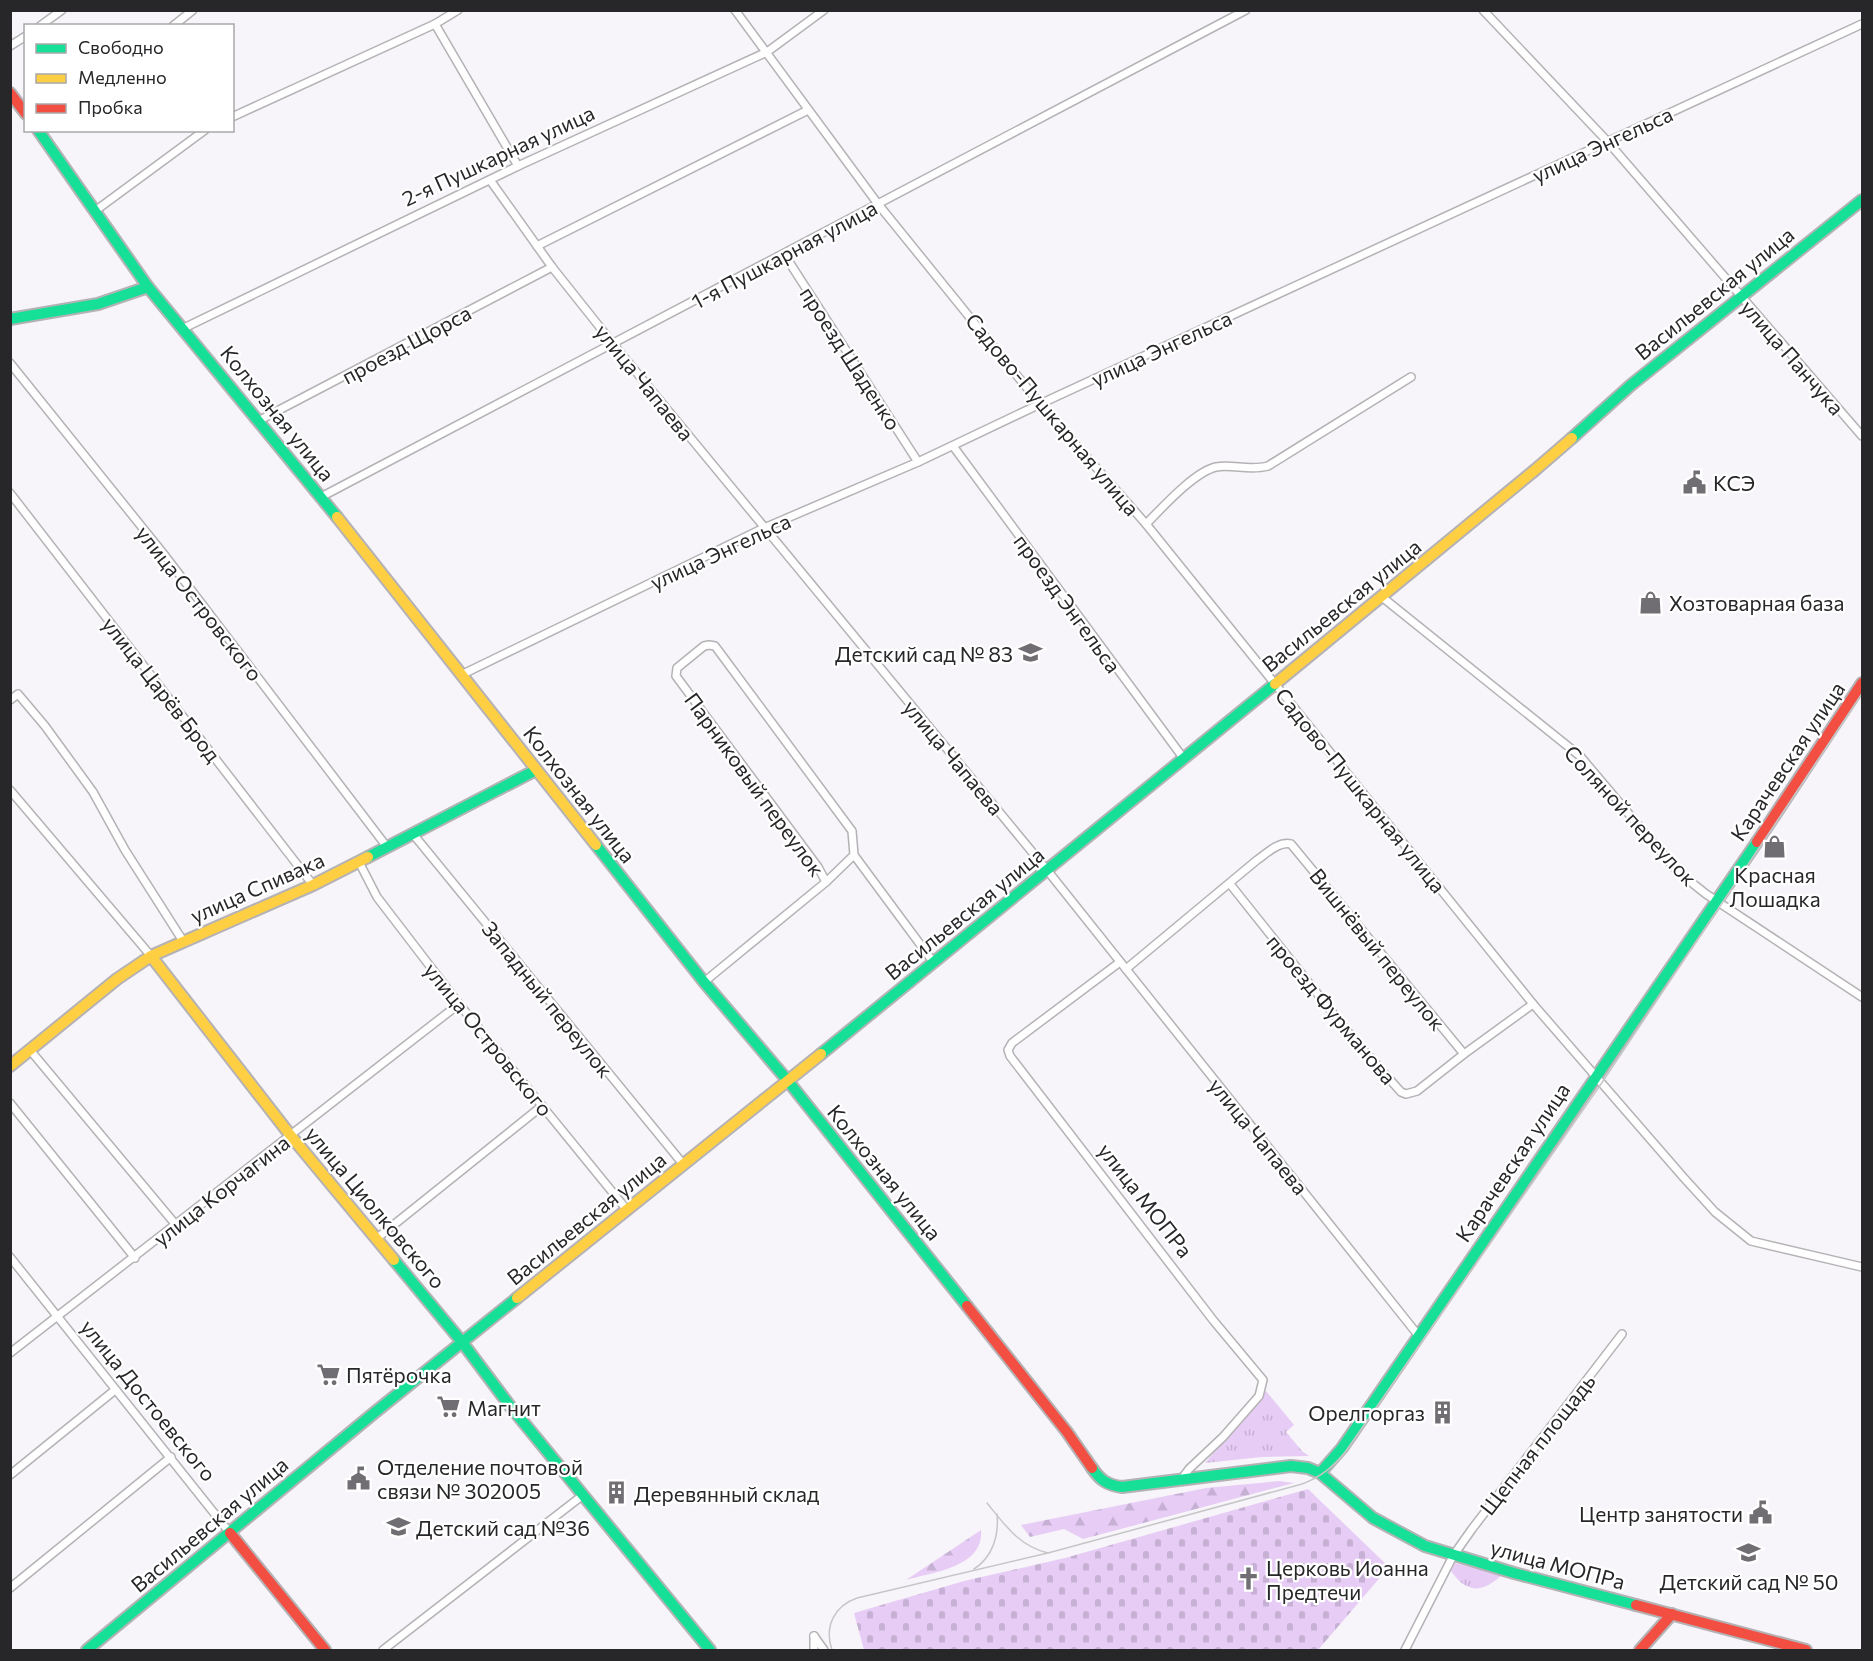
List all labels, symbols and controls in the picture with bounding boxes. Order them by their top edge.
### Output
legend [24,24,234,132]
text: Свободно [78,36,164,58]
text: Медленно [78,66,167,88]
text: Пробка [78,96,143,118]
street label: 2-я Пушкарная улица [398,99,598,211]
street label: улица Энгельса [1528,101,1676,187]
street label: 1-я Пушкарная улица [687,194,881,314]
street label: Васильевская улица [1630,221,1798,365]
street label: проезд Шаденко [795,282,907,434]
street label: улица Панчука [1736,294,1850,420]
street label: проезд Щорса [337,299,475,389]
street label: улица Энгельса [1087,305,1235,391]
street label: Садово-Пушкарная улица [961,308,1145,520]
street label: улица Чапаева [590,319,700,445]
street label: Колхозная улица [216,340,340,486]
public building icon: КСЭ [1682,469,1708,495]
place label: КСЭ [1713,470,1755,495]
street label: улица Энгельса [646,508,794,594]
street label: улица Островского [132,520,268,686]
street label: проезд Энгельса [1009,529,1127,677]
street label: Васильевская улица [1257,533,1425,677]
shop icon: Хозтоварная база [1638,589,1664,615]
place label: Хозтоварная база [1669,590,1844,615]
street label: улица Царёв Брод [98,612,226,766]
school or university icon: Детский сад № 83 [1018,640,1044,666]
place label: Детский сад № 83 [835,641,1013,666]
street label: Карачевская улица [1724,677,1850,845]
street label: Садово-Пушкарная улица [1271,683,1451,897]
street label: Парниковый переулок [680,687,830,881]
street label: улица Чапаева [899,694,1009,820]
street label: Колхозная улица [519,721,641,867]
street label: Соляной переулок [1560,740,1702,890]
shop icon: Красная Лошадка [1762,833,1788,859]
street label: Васильевская улица [880,841,1048,985]
street label: улица Спивака [186,846,328,928]
place label: Красная Лошадка [1729,862,1821,911]
street label: Вишнёвый переулок [1305,863,1451,1035]
street label: Западный переулок [477,916,619,1082]
street label: проезд Фурманова [1262,929,1402,1089]
street label: улица Островского [419,957,559,1121]
street label: улица Чапаева [1204,1073,1314,1199]
street label: Карачевская улица [1449,1078,1575,1246]
street label: Колхозная улица [823,1099,947,1245]
street label: улица Циолковского [301,1121,451,1293]
street label: улица Корчагина [148,1129,294,1251]
street label: улица МОПРа [1094,1138,1198,1262]
street label: Васильевская улица [502,1146,670,1290]
street label: улица Достоевского [76,1314,222,1486]
supermarket icon: Пятёрочка [315,1361,341,1387]
place label: Пятёрочка [346,1362,452,1387]
street label: Щепная площадь [1474,1368,1600,1519]
supermarket icon: Магнит [436,1394,462,1420]
place label: Магнит [467,1395,541,1420]
building icon: Орелгоргаз [1430,1399,1456,1425]
place label: Орелгоргаз [1308,1400,1425,1425]
street label: Васильевская улица [125,1451,293,1597]
place label: Отделение почтовой связи № 302005 [377,1454,583,1503]
public building icon: Отделение почтовой связи № 302005 [346,1465,372,1491]
building icon: Деревянный склад [603,1480,629,1506]
place label: Деревянный склад [634,1481,819,1506]
public building icon: Центр занятости [1748,1500,1774,1526]
place label: Центр занятости [1579,1501,1743,1526]
school or university icon: Детский сад №36 [385,1514,411,1540]
place label: Детский сад №36 [416,1515,590,1540]
street label: улица МОПРа [1488,1534,1628,1594]
school or university icon: Детский сад № 50 [1736,1540,1762,1566]
place label: Церковь Иоанна Предтечи [1266,1555,1429,1604]
church icon: Церковь Иоанна Предтечи [1235,1566,1261,1592]
place label: Детский сад № 50 [1660,1569,1839,1594]

